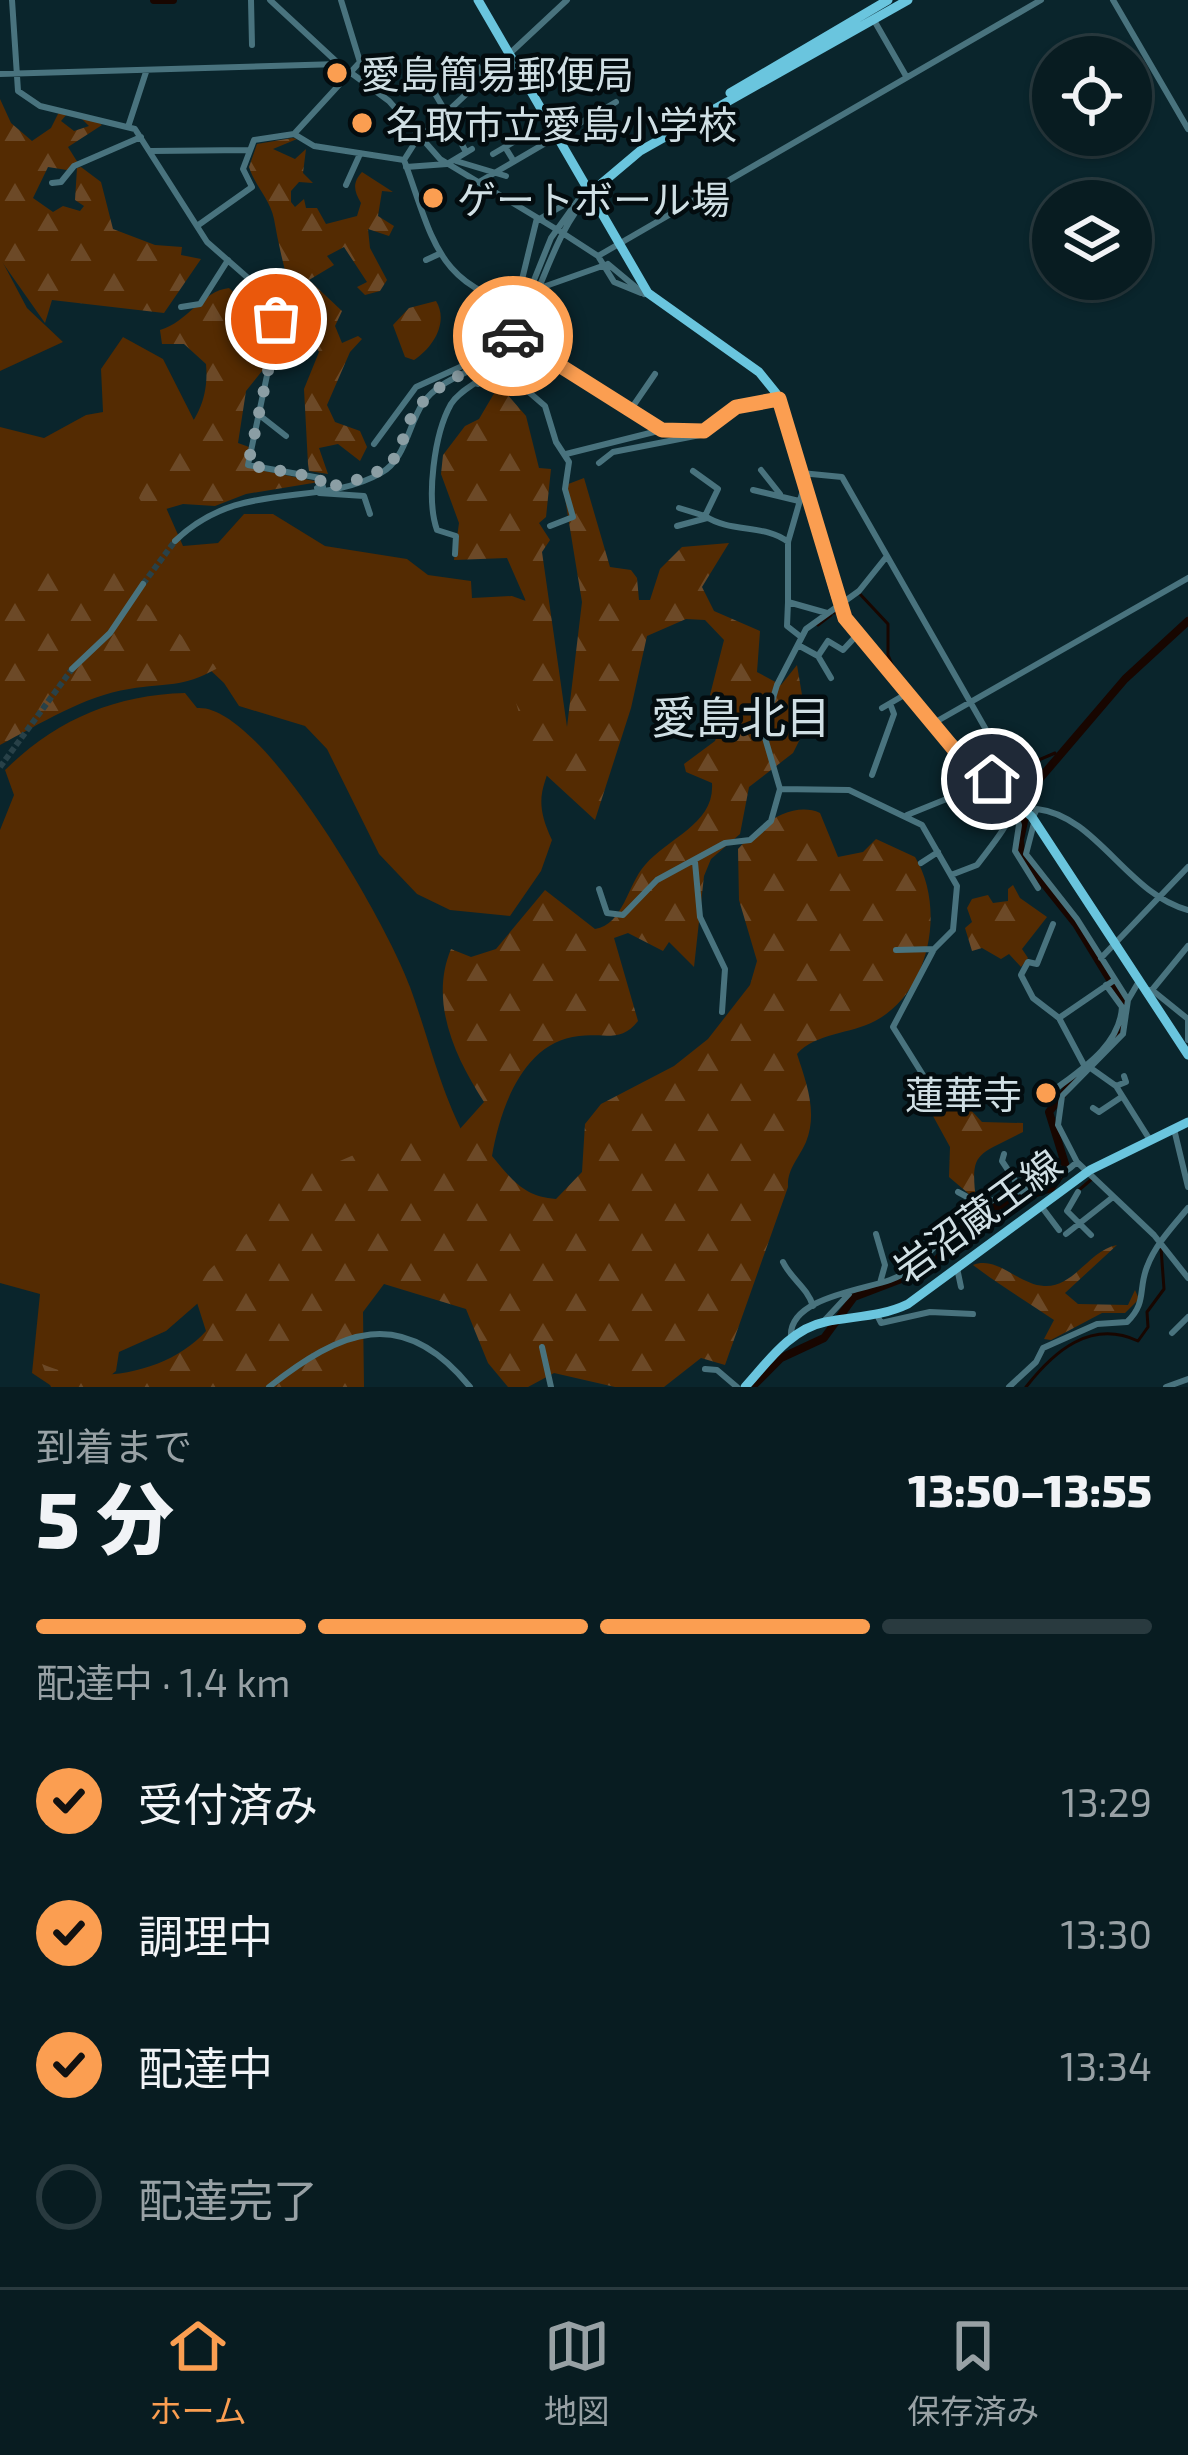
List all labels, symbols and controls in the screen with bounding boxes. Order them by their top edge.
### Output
map controls [1032,36,1152,300]
button: locate [1032,36,1152,156]
place label: 愛島簡易郵便局 [361,50,634,97]
marker: 愛島簡易郵便局 [324,60,350,86]
place label: 名取市立愛島小学校 [386,100,737,147]
marker: 名取市立愛島小学校 [349,110,375,136]
place label: ゲートボール場 [457,175,730,222]
button: layers [1032,180,1152,300]
marker: ゲートボール場 [420,185,446,211]
pin [225,268,327,370]
courier [453,276,573,396]
icon: bag [243,286,309,352]
icon: car [480,303,546,369]
district label: 愛島北目 [651,689,831,743]
pin [941,728,1043,830]
icon: home [959,746,1025,812]
place label: 蓮華寺 [905,1070,1022,1117]
marker: 蓮華寺 [1033,1080,1059,1106]
street label: 岩沼蔵王線 [884,1139,1070,1291]
text: 到着まで [36,1422,192,1469]
text: 13:50–13:55 [908,1462,1152,1516]
text: 5 分 [36,1470,174,1564]
text: 配達中 · 1.4 km [36,1658,290,1705]
icon: check [36,1768,102,1834]
text: 受付済み [138,1776,318,1830]
text: 13:29 [1061,1778,1152,1825]
icon: check [36,1900,102,1966]
text: 調理中 [138,1908,273,1962]
text: 13:30 [1060,1910,1152,1957]
icon: check [36,2032,102,2098]
text: 配達中 [138,2040,273,2094]
text: 13:34 [1060,2042,1152,2089]
text: 配達完了 [138,2172,318,2226]
tab: ホーム [149,2313,247,2433]
tab: 地図 [544,2313,610,2433]
tab: 保存済み [907,2313,1039,2433]

